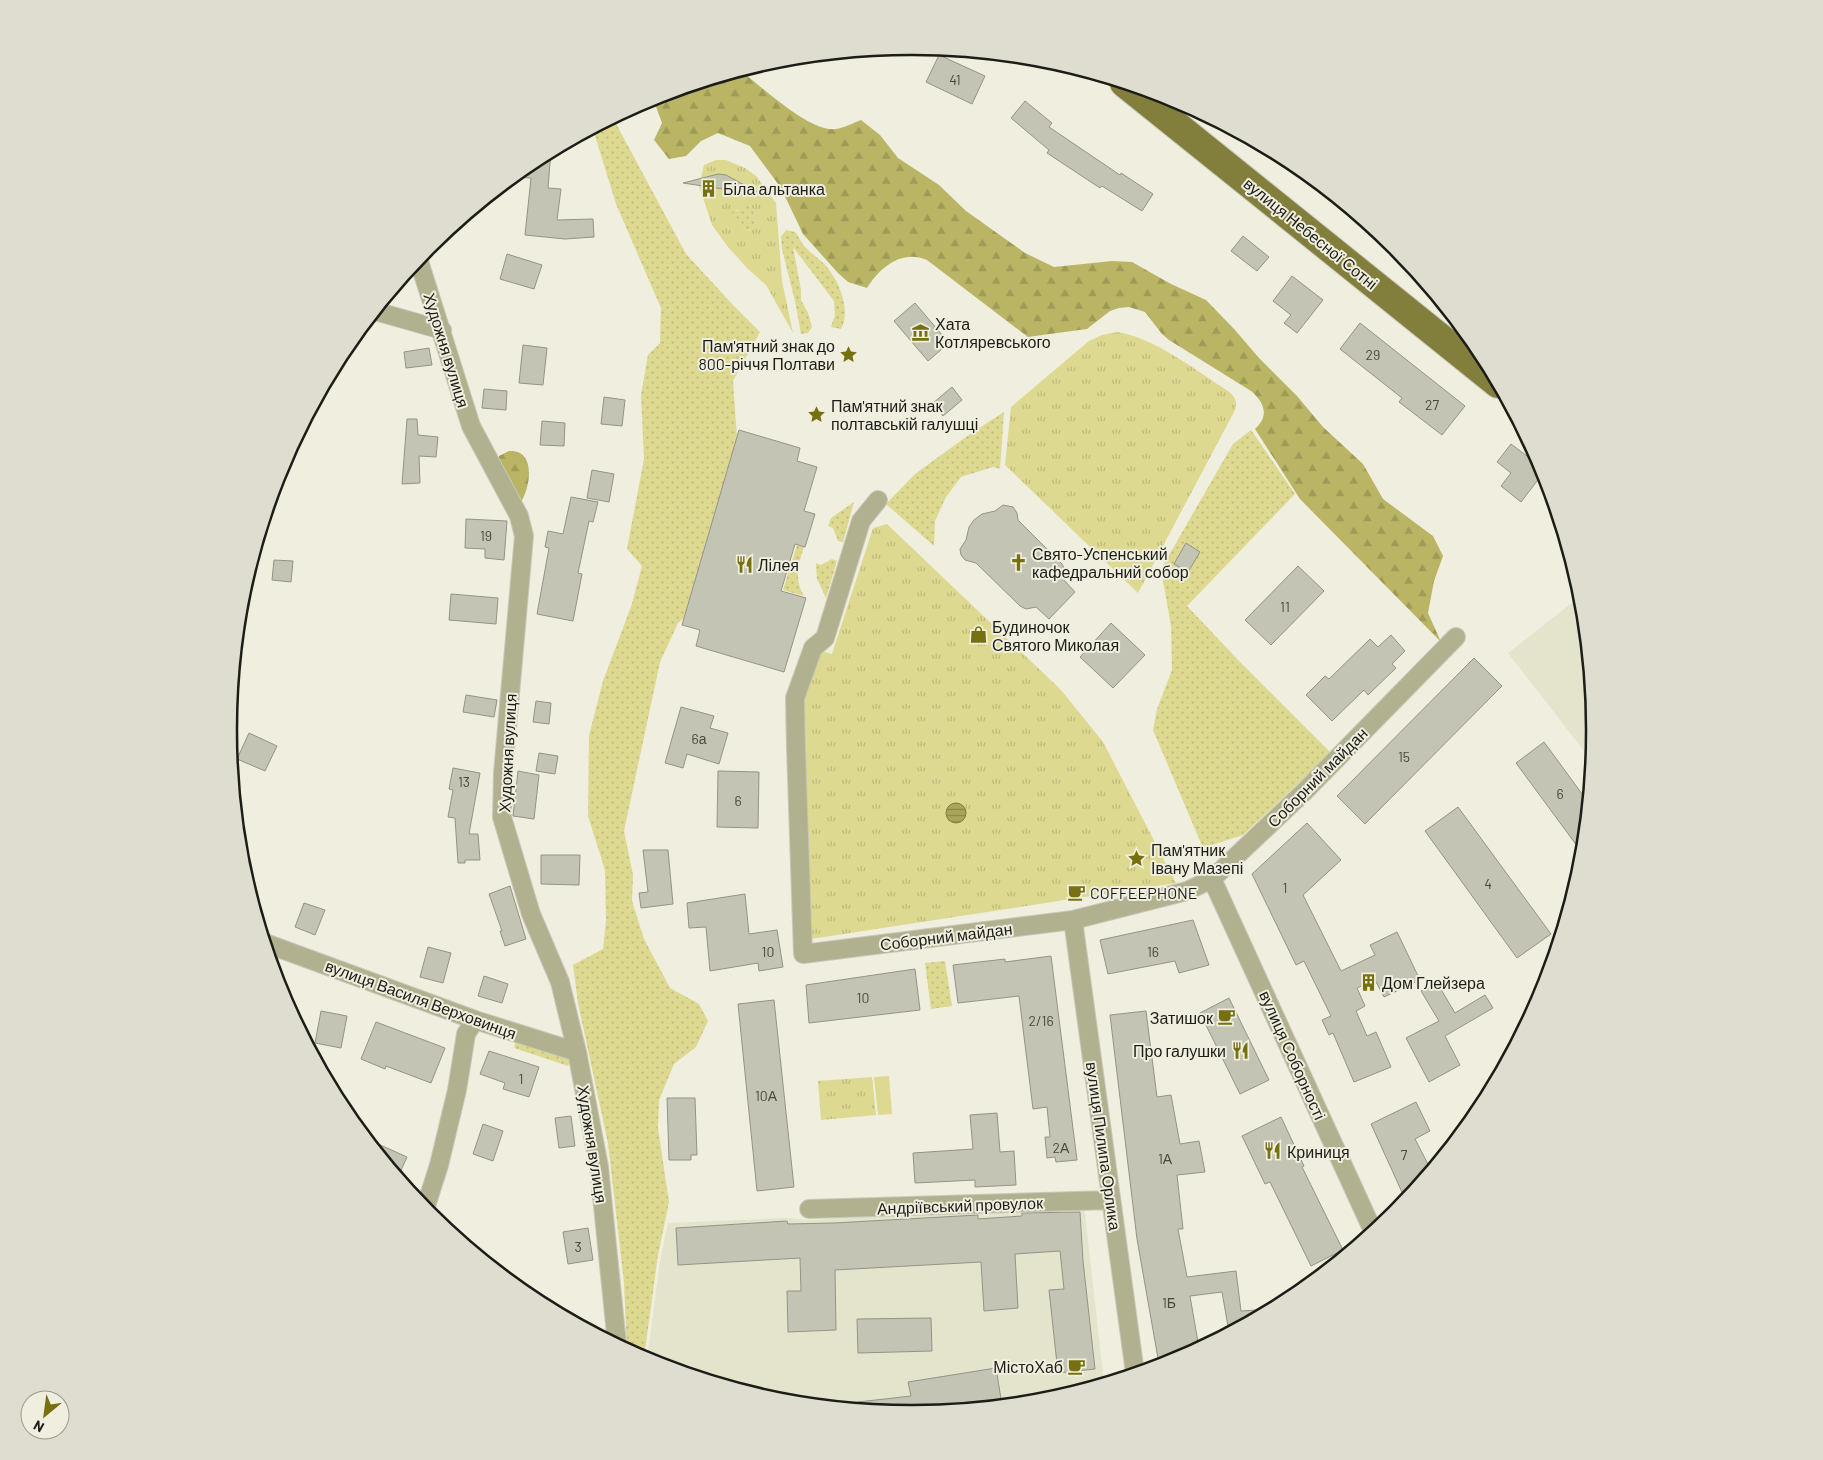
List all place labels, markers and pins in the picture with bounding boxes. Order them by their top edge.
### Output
building icon: Біла альтанка [699,178,719,198]
place label: Біла альтанка [723,179,825,198]
place label: Хата Котляревського [935,314,1051,351]
museum icon: Хата Котляревського [911,322,931,342]
place label: Пам'ятний знак до 800-річчя Полтави [698,336,835,373]
place icon: Пам'ятний знак до 800-річчя Полтави [839,344,859,364]
place label: Пам'ятний знак полтавській галушці [831,396,978,433]
place icon: Пам'ятний знак полтавській галушці [807,404,827,424]
place label: Свято-Успенський кафедральний собор [1032,544,1189,581]
church icon: Свято-Успенський кафедральний собор [1008,552,1028,572]
restaurant icon: Лілея [734,554,754,574]
place label: Лілея [758,555,799,574]
place label: Будиночок Святого Миколая [992,617,1119,654]
shop icon: Будиночок Святого Миколая [968,625,988,645]
place label: Пам'ятник Івану Мазепі [1151,840,1243,877]
place icon: Пам'ятник Івану Мазепі [1127,848,1147,868]
cafe icon: COFFEEPHONE [1066,882,1086,902]
place label: COFFEEPHONE [1090,883,1197,902]
building icon: Дом Глейзера [1358,972,1378,992]
place label: Дом Глейзера [1382,973,1485,992]
cafe icon: Затишок [1217,1007,1237,1027]
place label: Затишок [1150,1008,1214,1027]
restaurant icon: Про галушки [1230,1040,1250,1060]
place label: Про галушки [1133,1041,1226,1060]
restaurant icon: Криниця [1263,1141,1283,1161]
place label: Криниця [1287,1142,1350,1161]
cafe icon: МістоХаб [1067,1356,1087,1376]
place label: МістоХаб [993,1357,1063,1376]

